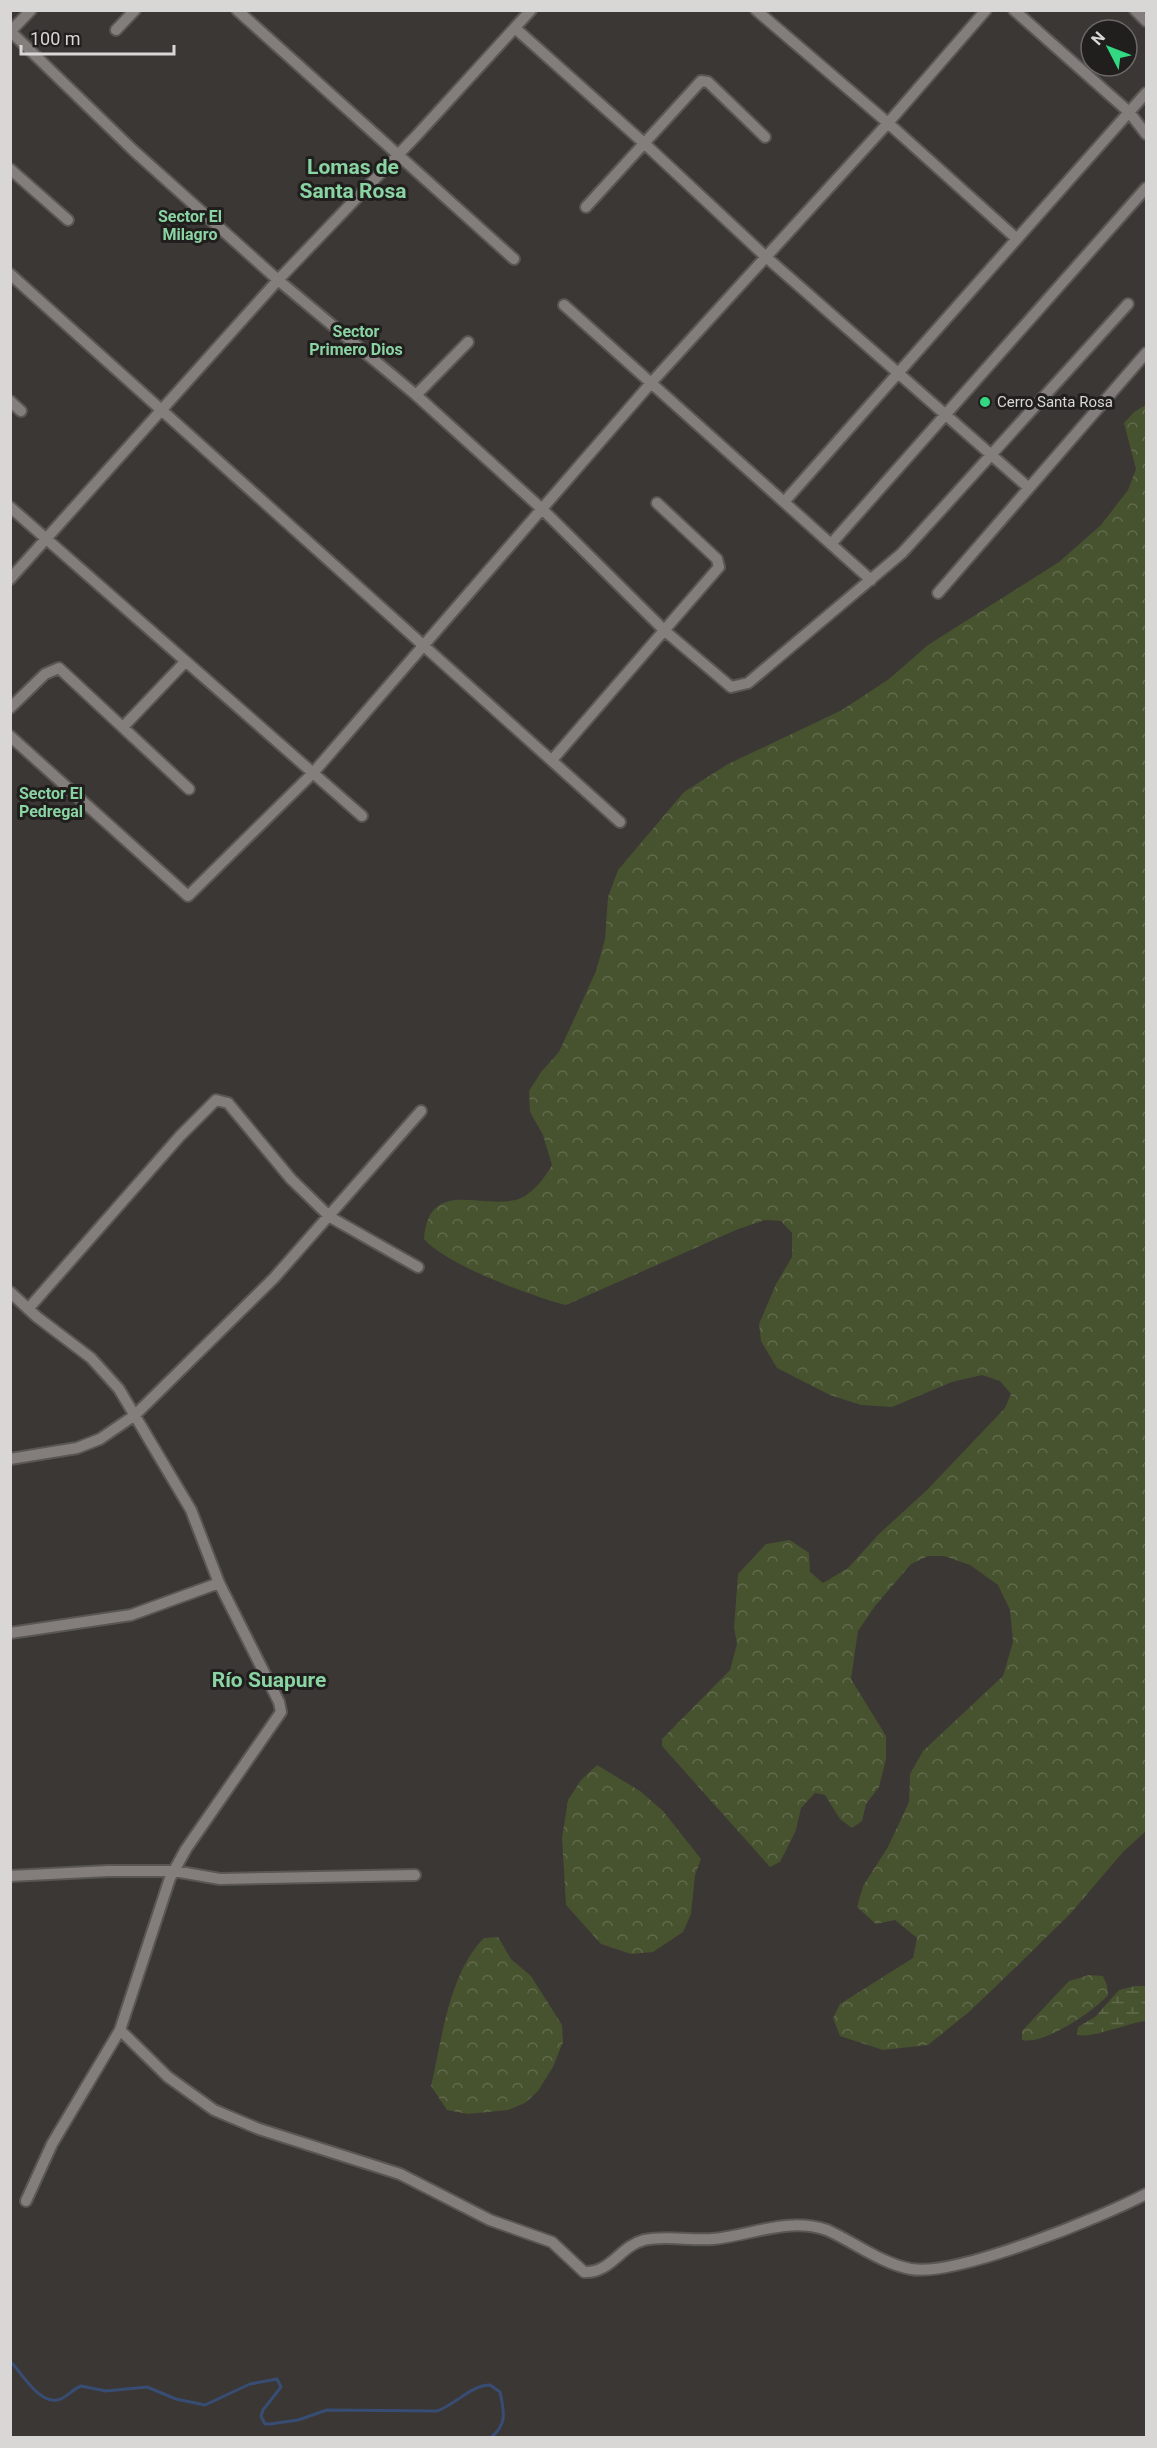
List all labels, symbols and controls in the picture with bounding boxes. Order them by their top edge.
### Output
scale bar [21,18,174,56]
north arrow [1079,18,1139,78]
text: 100 m [30,28,81,49]
text: N [1087,28,1109,49]
district label: Lomas de Santa Rosa [300,155,406,203]
district label: Sector El Milagro [158,207,222,244]
district label: Sector Primero Dios [309,322,403,359]
place label: Cerro Santa Rosa [997,393,1113,411]
marker: Cerro Santa Rosa [978,395,992,409]
district label: Sector El Pedregal [19,784,83,821]
district label: Río Suapure [212,1668,326,1692]

